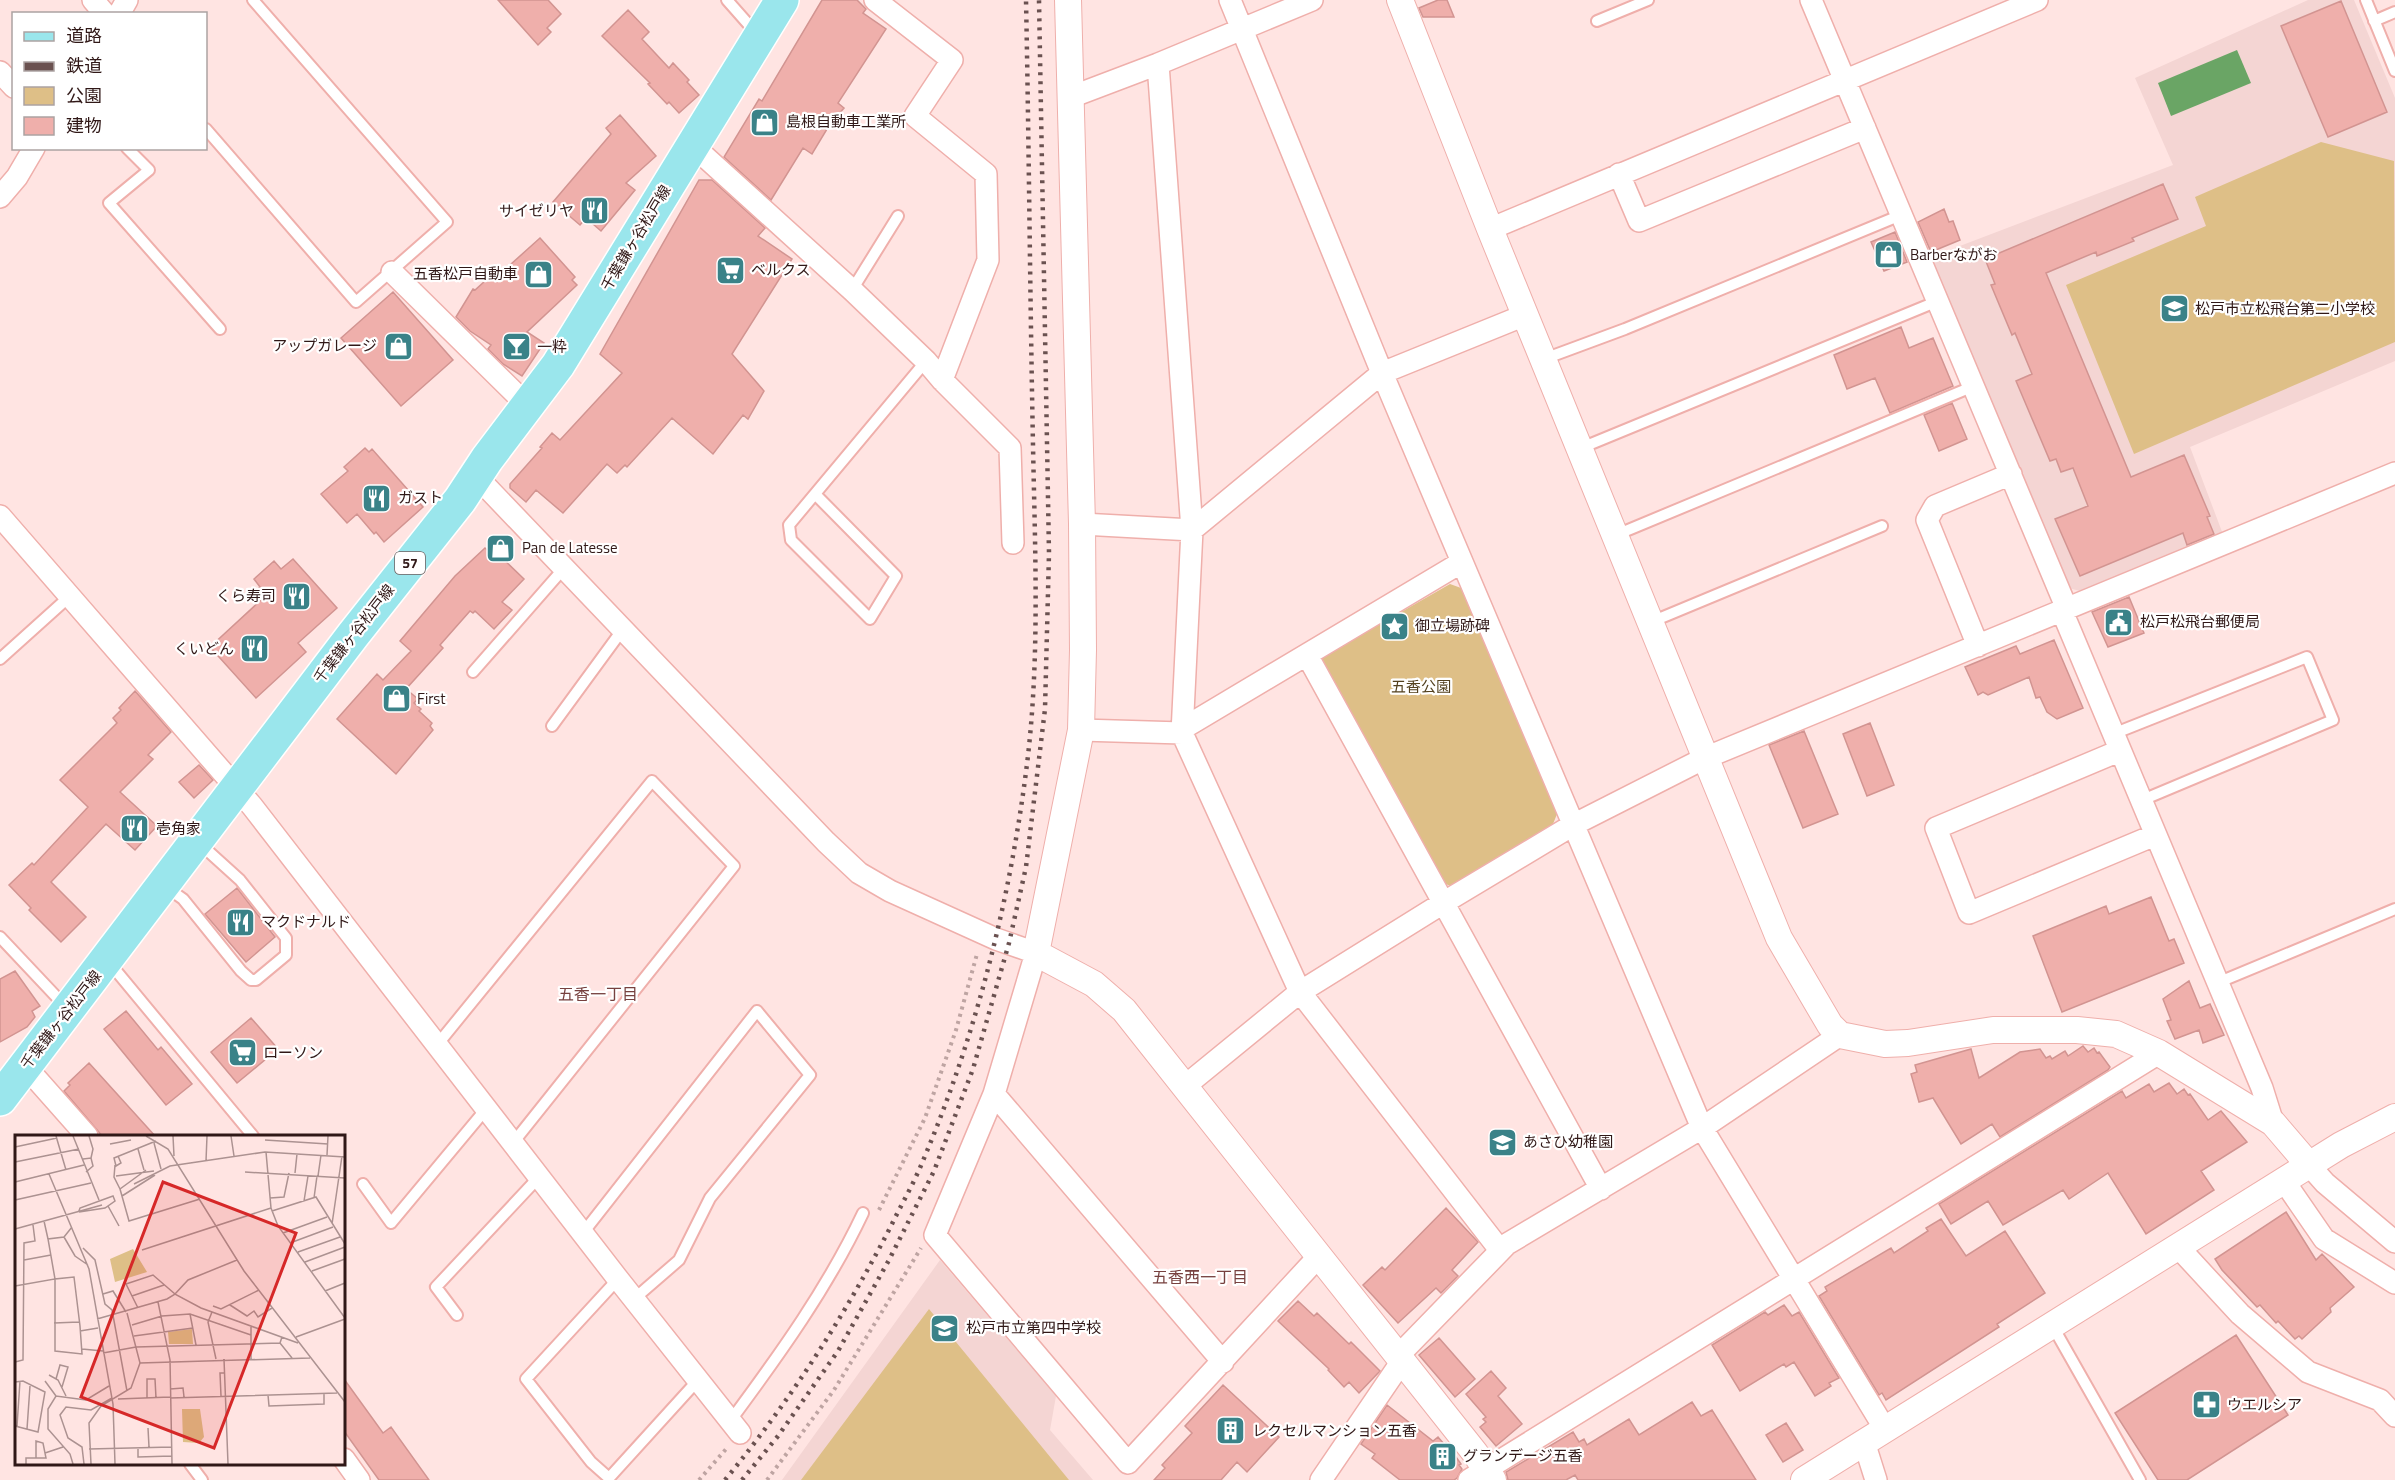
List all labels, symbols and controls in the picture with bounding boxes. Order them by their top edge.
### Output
legend [12,12,207,150]
text: 道路 [66,22,102,49]
text: 鉄道 [66,52,102,79]
text: 公園 [66,82,102,109]
shop icon: 島根自動車工業所 [749,106,781,138]
place label: 島根自動車工業所 [786,110,906,133]
text: 建物 [66,112,102,139]
street label: 千葉鎌ヶ谷松戸線 [595,180,676,295]
restaurant icon: サイゼリヤ [579,195,611,227]
place label: サイゼリヤ [499,199,574,222]
shop icon: Barberながお [1873,239,1905,271]
place label: Barberながお [1910,243,1998,266]
supermarket icon: ベルクス [714,254,746,286]
shop icon: 五香松戸自動車 [523,258,555,290]
place label: ベルクス [751,258,811,281]
place label: 五香松戸自動車 [413,262,518,285]
school or university icon: 松戸市立松飛台第二小学校 [2158,293,2190,325]
place label: 松戸市立松飛台第二小学校 [2195,297,2375,320]
shop icon: アップガレージ [382,330,414,362]
bar icon: 一粋 [500,331,532,363]
place label: アップガレージ [272,334,377,357]
place label: 一粋 [537,335,567,358]
restaurant icon: ガスト [361,482,393,514]
place label: ガスト [398,486,443,509]
shop icon: Pan de Latesse [485,532,517,564]
place label: Pan de Latesse [522,536,618,559]
road number: 57 [395,552,425,574]
street label: 千葉鎌ヶ谷松戸線 [308,579,400,688]
restaurant icon: くら寿司 [281,580,313,612]
place label: くら寿司 [216,584,276,607]
public building icon: 松戸松飛台郵便局 [2103,606,2135,638]
place icon: 御立場跡碑 [1378,610,1410,642]
place label: 松戸松飛台郵便局 [2140,610,2260,633]
place label: 御立場跡碑 [1415,614,1490,637]
restaurant icon: くいどん [239,633,271,665]
place label: くいどん [174,637,234,660]
park label: 五香公園 [1391,675,1451,698]
shop icon: First [380,683,412,715]
place label: First [417,687,446,710]
restaurant icon: 壱角家 [119,813,151,845]
place label: 壱角家 [156,817,201,840]
restaurant icon: マクドナルド [224,906,256,938]
place label: マクドナルド [261,910,351,933]
street label: 千葉鎌ヶ谷松戸線 [15,965,107,1074]
district label: 五香一丁目 [558,982,638,1006]
supermarket icon: ローソン [226,1037,258,1069]
place label: ローソン [263,1041,323,1064]
school or university icon: あさひ幼稚園 [1486,1126,1518,1158]
place label: あさひ幼稚園 [1523,1130,1613,1153]
inset map [15,1135,345,1465]
district label: 五香西一丁目 [1152,1265,1248,1289]
school or university icon: 松戸市立第四中学校 [929,1312,961,1344]
place label: 松戸市立第四中学校 [966,1316,1101,1339]
pharmacy icon: ウエルシア [2190,1389,2222,1421]
place label: ウエルシア [2227,1393,2302,1416]
building icon: レクセルマンション五香 [1215,1415,1247,1447]
place label: レクセルマンション五香 [1252,1419,1417,1442]
building icon: グランデージ五香 [1426,1440,1458,1472]
place label: グランデージ五香 [1463,1444,1583,1467]

